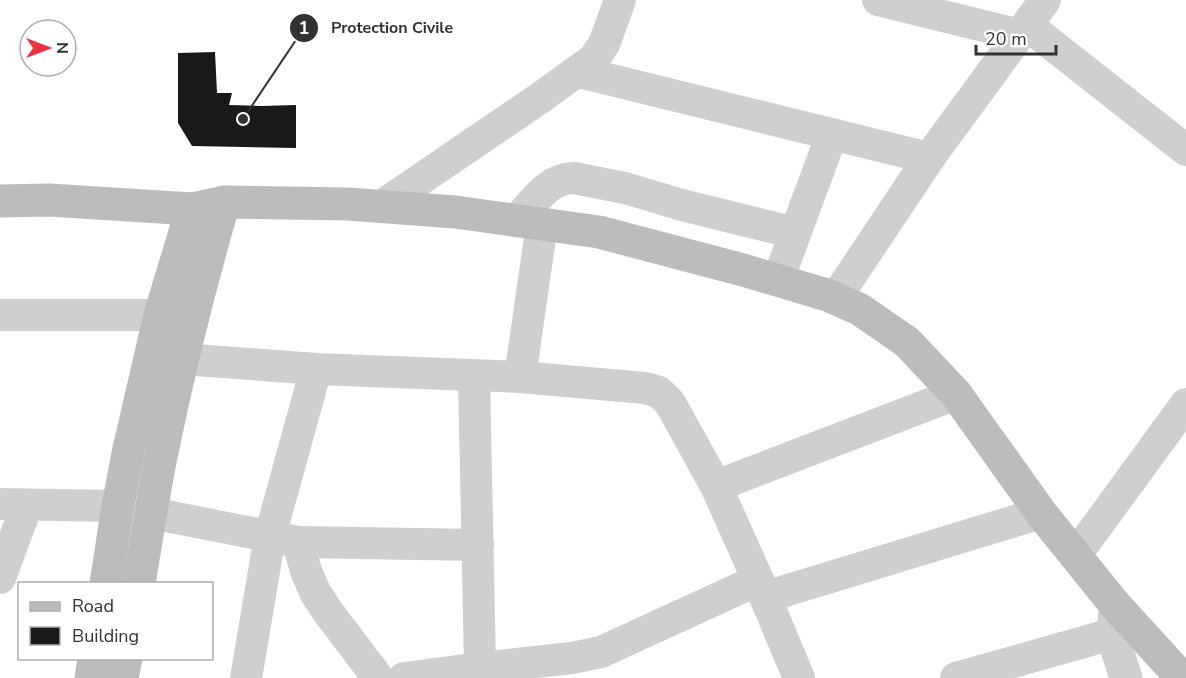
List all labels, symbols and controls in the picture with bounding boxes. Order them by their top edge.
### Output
callout: Protection Civile [289,11,465,45]
text: 1 [299,16,309,40]
text: Protection Civile [331,17,453,39]
north arrow [18,18,78,78]
scale bar [976,18,1056,56]
text: 20 m [985,27,1027,51]
text: N [51,42,73,54]
legend [18,582,213,660]
text: Road [72,594,114,618]
text: Building [72,624,139,648]

